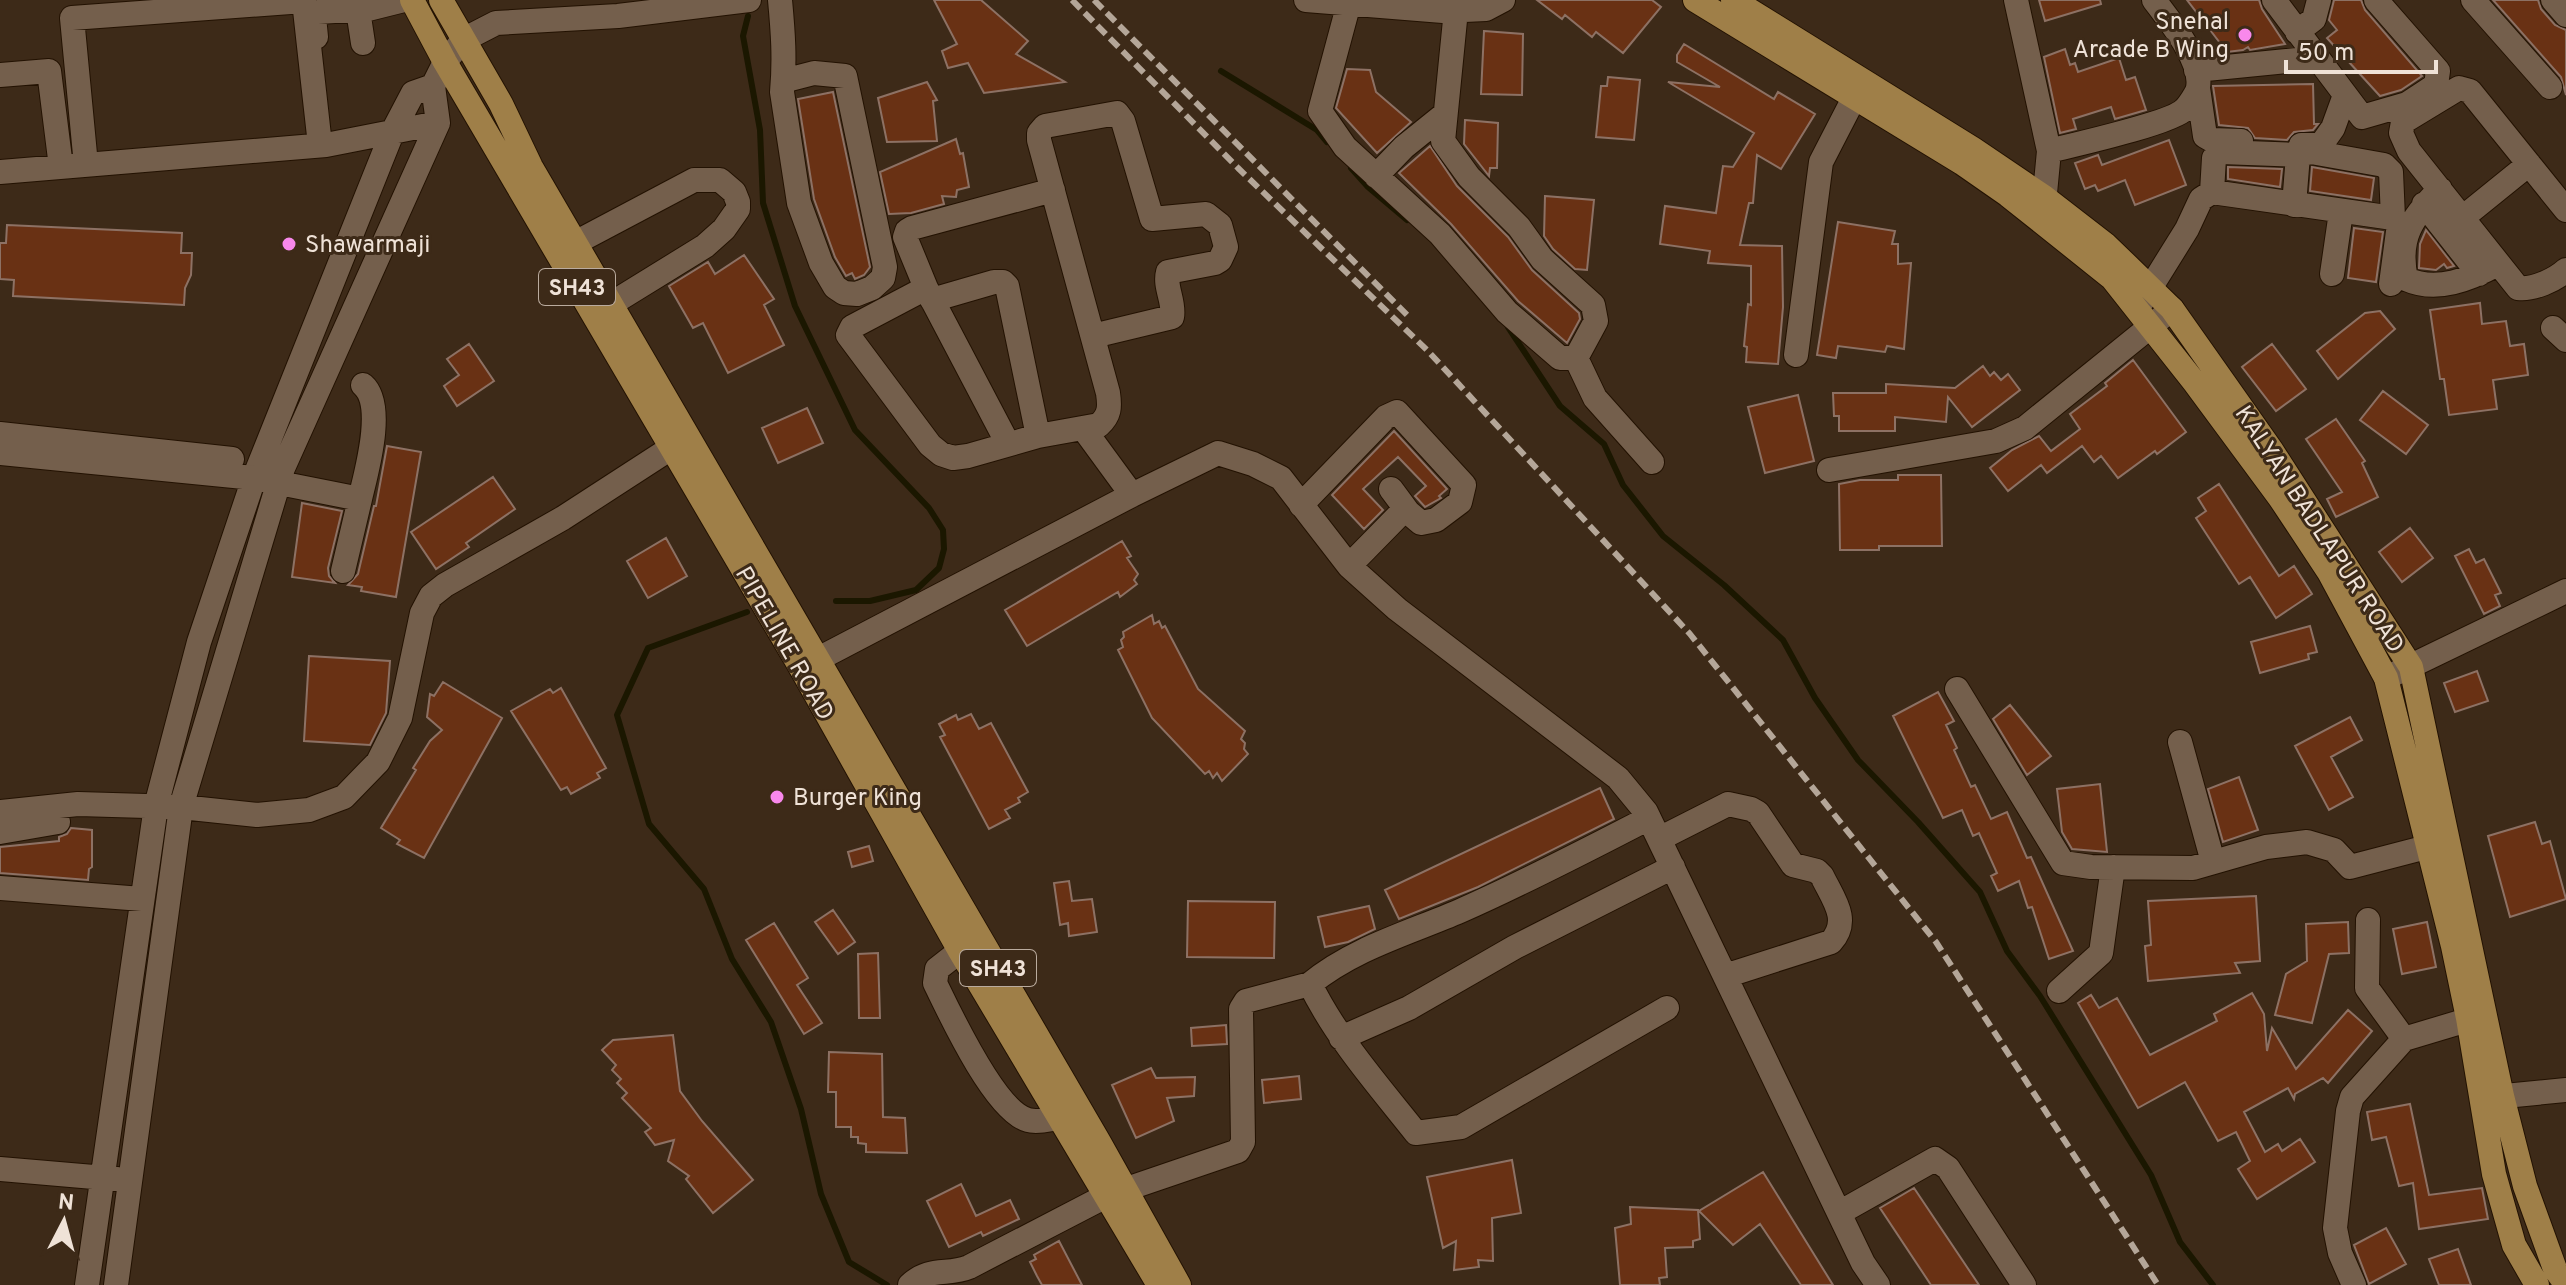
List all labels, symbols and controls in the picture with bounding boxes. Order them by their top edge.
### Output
place label: Snehal Arcade B Wing [2073,8,2229,66]
scale bar [2286,24,2436,74]
marker: Snehal Arcade B Wing [2236,26,2254,44]
text: 50 m [2298,39,2354,69]
place label: Shawarmaji [305,231,430,261]
marker: Shawarmaji [280,235,298,253]
road number: SH43 [539,269,615,305]
street label: KALYAN BADLAPUR ROAD [2227,401,2410,659]
street label: PIPELINE ROAD [727,562,839,726]
place label: Burger King [793,784,922,814]
marker: Burger King [768,788,786,806]
road number: SH43 [960,950,1036,986]
north arrow [24,1181,104,1261]
text: N [57,1189,75,1218]

